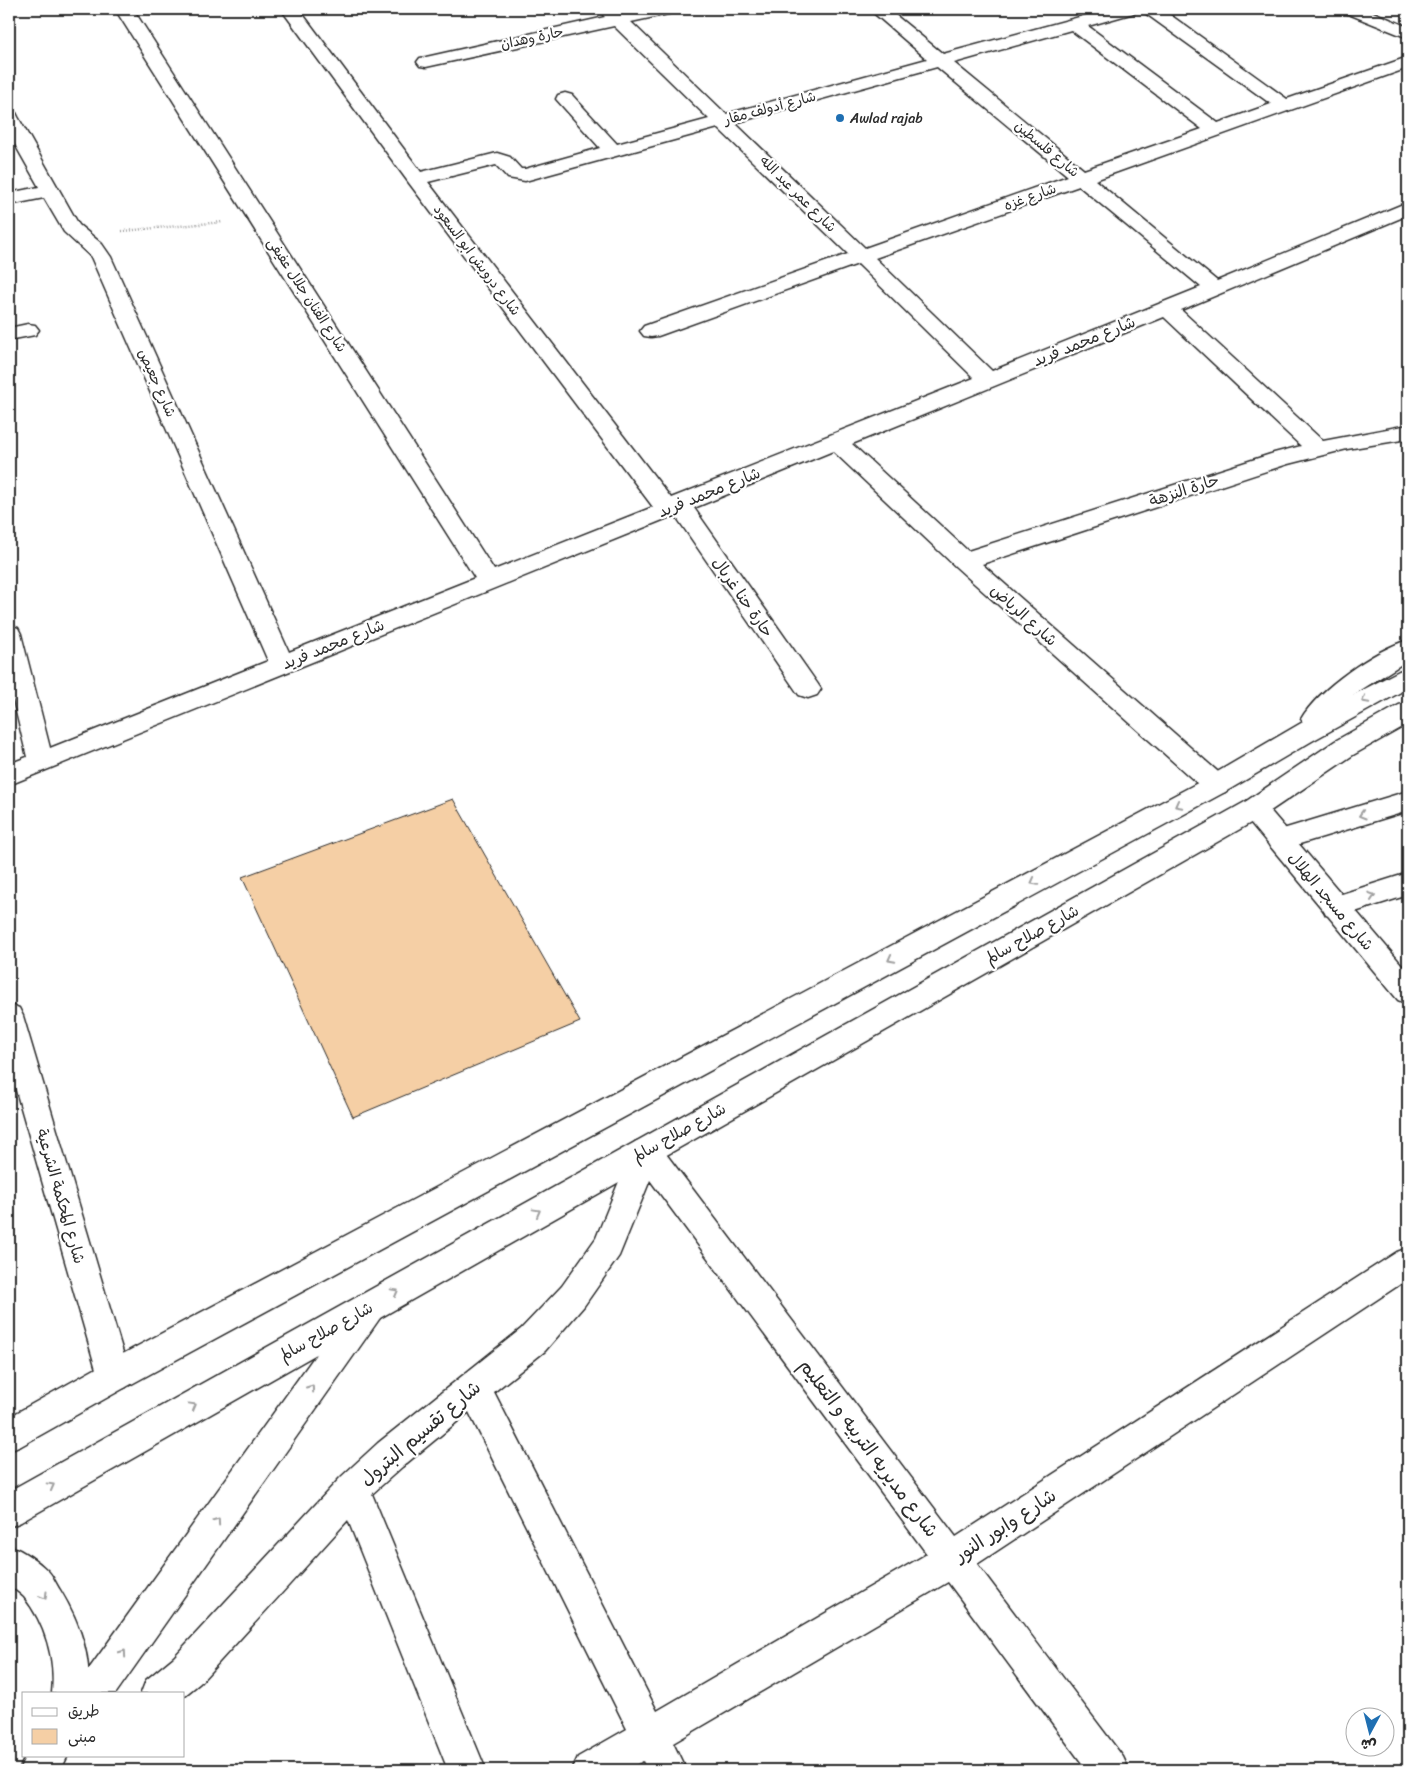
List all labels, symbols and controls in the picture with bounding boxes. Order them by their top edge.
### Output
street label: حارة وهدان [498,19,566,57]
street label: شارع أدولف مقار [720,84,819,133]
place label: Awlad rajab [849,106,923,131]
marker: Awlad rajab [834,112,846,124]
street label: شارع فلسطين [1009,114,1085,184]
street label: شارع عمر عبد الله [753,149,843,239]
street label: شارع غزه [1000,176,1060,218]
street label: شارع درويش ابو السعود [427,199,527,321]
street label: شارع الفنان جلال عفيفى [260,232,354,358]
street label: شارع محمد فريد [1028,307,1140,375]
street label: شارع جعيص [131,345,183,421]
street label: شارع محمد فريد [653,458,765,526]
street label: حارة النزهة [1145,465,1223,515]
street label: حارة حنا غربال [704,550,782,644]
street label: شارع الرياض [984,577,1064,653]
street label: شارع محمد فريد [277,610,389,678]
one-way arrow [1362,694,1371,704]
one-way arrow [1174,799,1183,809]
one-way arrow [1358,810,1366,820]
street label: شارع مسجد الهلال [1281,845,1381,957]
one-way arrow [1031,876,1040,886]
one-way arrow [1368,891,1376,901]
street label: شارع صلاح سالم [980,896,1084,972]
one-way arrow [888,953,897,963]
street label: شارع صلاح سالم [627,1094,731,1170]
street label: شارع المحكمة الشرعية [28,1125,94,1267]
one-way arrow [532,1208,541,1218]
one-way arrow [390,1288,399,1298]
street label: شارع صلاح سالم [274,1293,378,1369]
street label: شارع مديريه التربيه و التعليم [791,1351,947,1545]
street label: شارع تقسيم البترول [351,1372,489,1494]
one-way arrow [305,1384,314,1394]
one-way arrow [187,1402,196,1412]
street label: شارع وابور النور [945,1479,1063,1572]
one-way arrow [46,1482,55,1492]
one-way arrow [211,1517,220,1526]
one-way arrow [37,1591,47,1600]
one-way arrow [117,1649,126,1659]
legend [22,1692,185,1756]
text: طريق [68,1698,100,1724]
north arrow [1344,1706,1394,1756]
text: مبنى [68,1724,96,1750]
text: ش [1359,1731,1378,1758]

